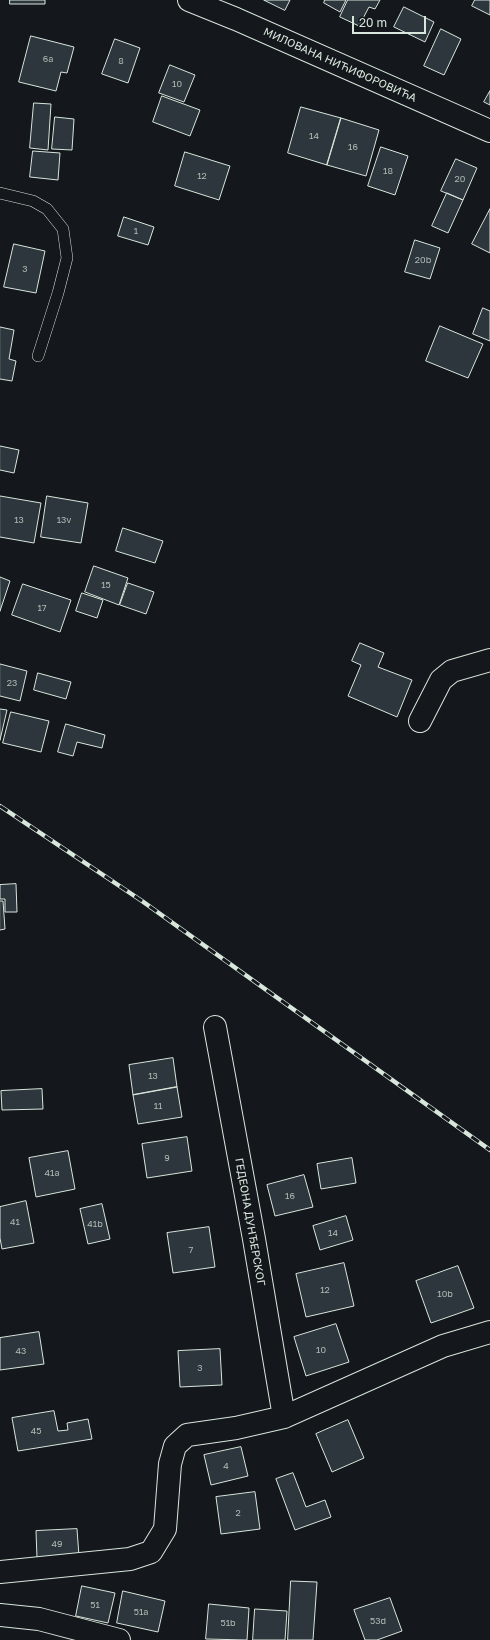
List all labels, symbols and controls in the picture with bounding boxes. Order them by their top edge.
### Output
scale bar [354,8,428,34]
text: 20 m [359,15,387,30]
street label: МИЛОВАНА НИЋИФОРОВИЋА [261,25,419,105]
house number: 6a [43,54,53,64]
house number: 8 [118,56,124,66]
house number: 10 [172,79,182,89]
house number: 14 [309,131,319,141]
house number: 16 [348,142,358,152]
house number: 18 [383,166,393,176]
house number: 12 [197,171,207,181]
house number: 20 [455,174,465,184]
house number: 1 [134,226,138,236]
house number: 20b [415,255,431,265]
house number: 3 [22,264,28,274]
house number: 13 [14,515,24,525]
house number: 13v [57,515,71,525]
house number: 15 [101,580,111,590]
house number: 17 [37,603,47,613]
house number: 23 [7,678,17,688]
house number: 13 [148,1071,158,1081]
house number: 11 [154,1101,162,1111]
house number: 9 [164,1153,170,1163]
street label: ГЕДЕОНА ДУНЂЕРСКОГ [232,1157,268,1287]
house number: 41a [45,1168,59,1178]
house number: 16 [285,1191,295,1201]
house number: 41 [10,1217,20,1227]
house number: 41b [87,1219,103,1229]
house number: 14 [328,1228,338,1238]
house number: 7 [189,1245,193,1255]
house number: 12 [320,1285,330,1295]
house number: 10b [437,1289,453,1299]
house number: 10 [316,1345,326,1355]
house number: 43 [16,1346,26,1356]
house number: 3 [197,1363,203,1373]
house number: 45 [31,1426,41,1436]
house number: 4 [223,1461,229,1471]
house number: 2 [235,1508,241,1518]
house number: 49 [52,1539,62,1549]
house number: 51 [90,1600,100,1610]
house number: 51a [134,1607,148,1617]
house number: 53d [370,1616,386,1626]
house number: 51b [220,1618,236,1628]

